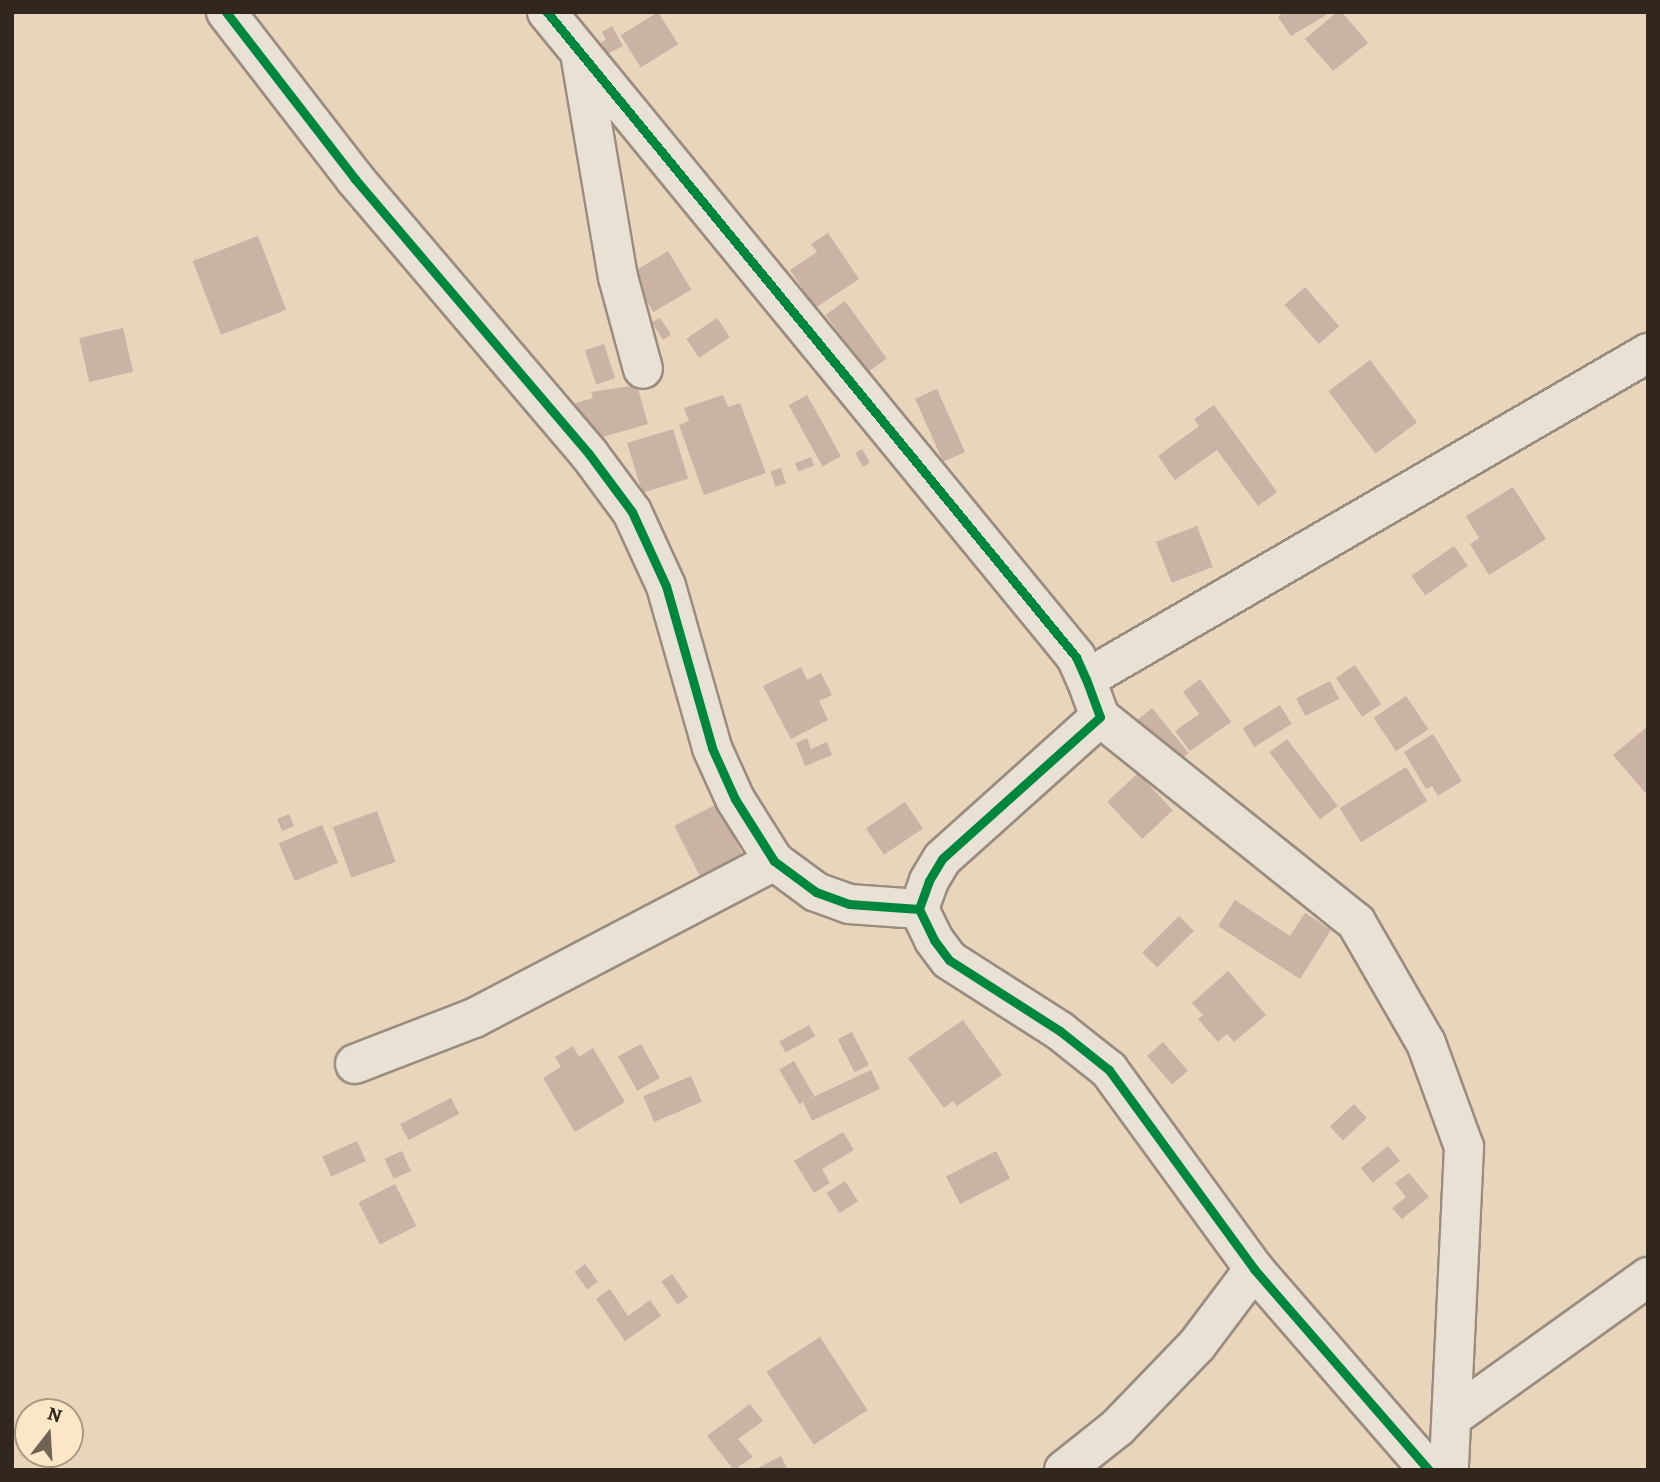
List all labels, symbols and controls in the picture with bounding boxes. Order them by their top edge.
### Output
north arrow [14,1398,84,1468]
text: N [44,1400,65,1429]

